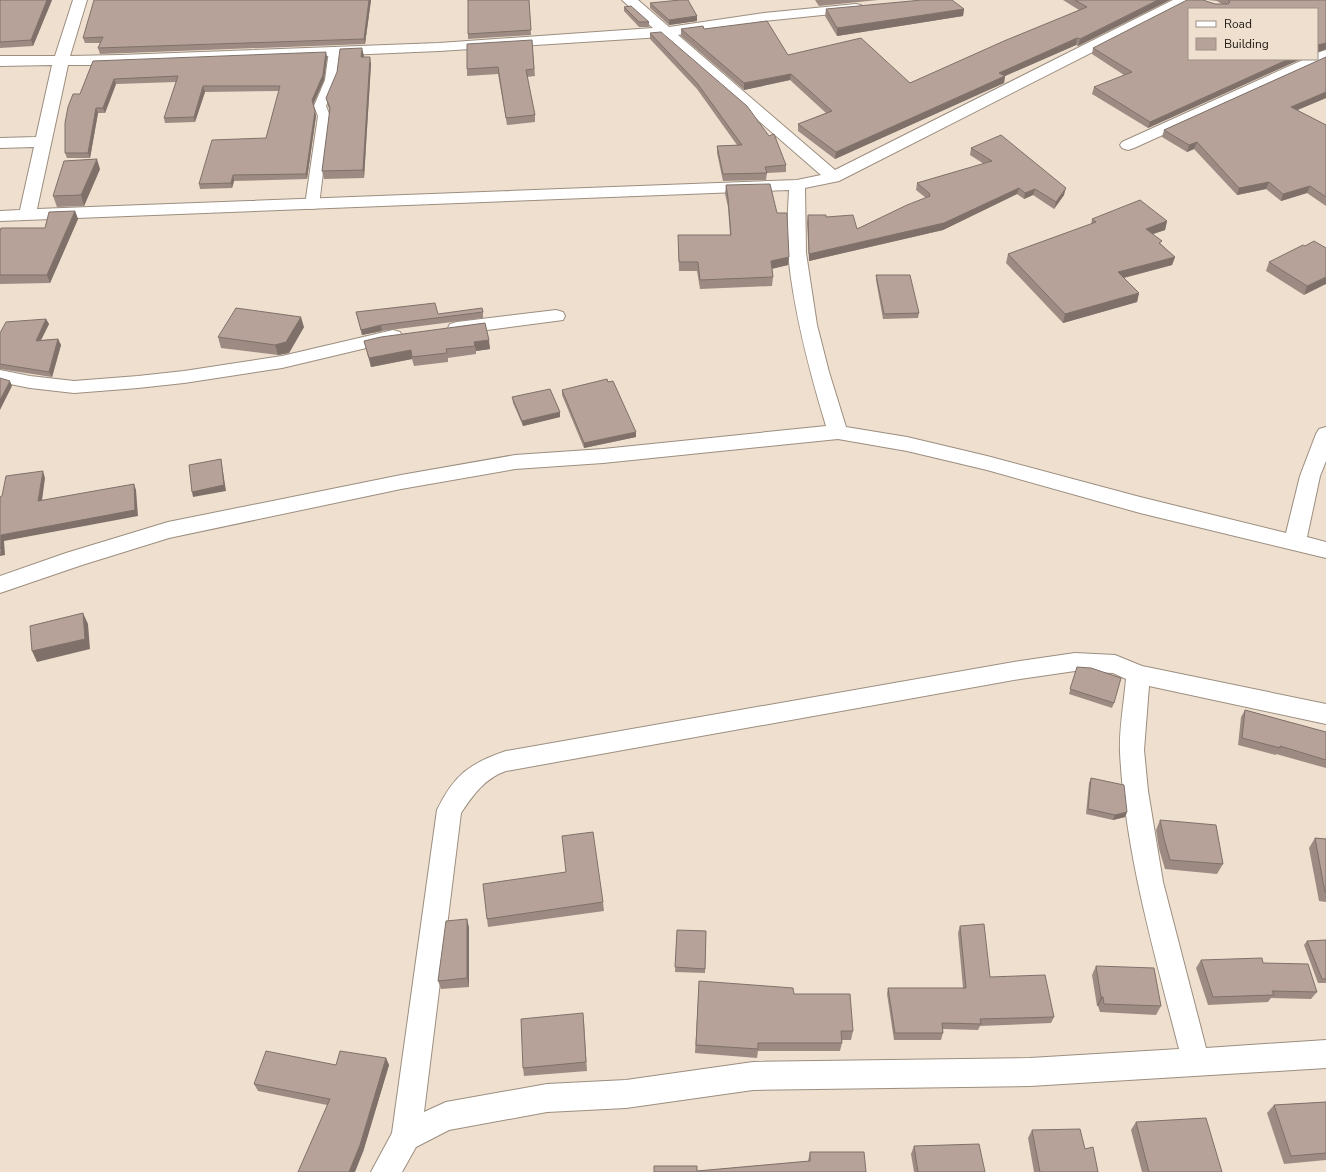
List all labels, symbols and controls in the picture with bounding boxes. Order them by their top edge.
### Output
legend [1188,8,1318,60]
text: Road [1224,16,1252,32]
text: Building [1224,36,1269,52]

